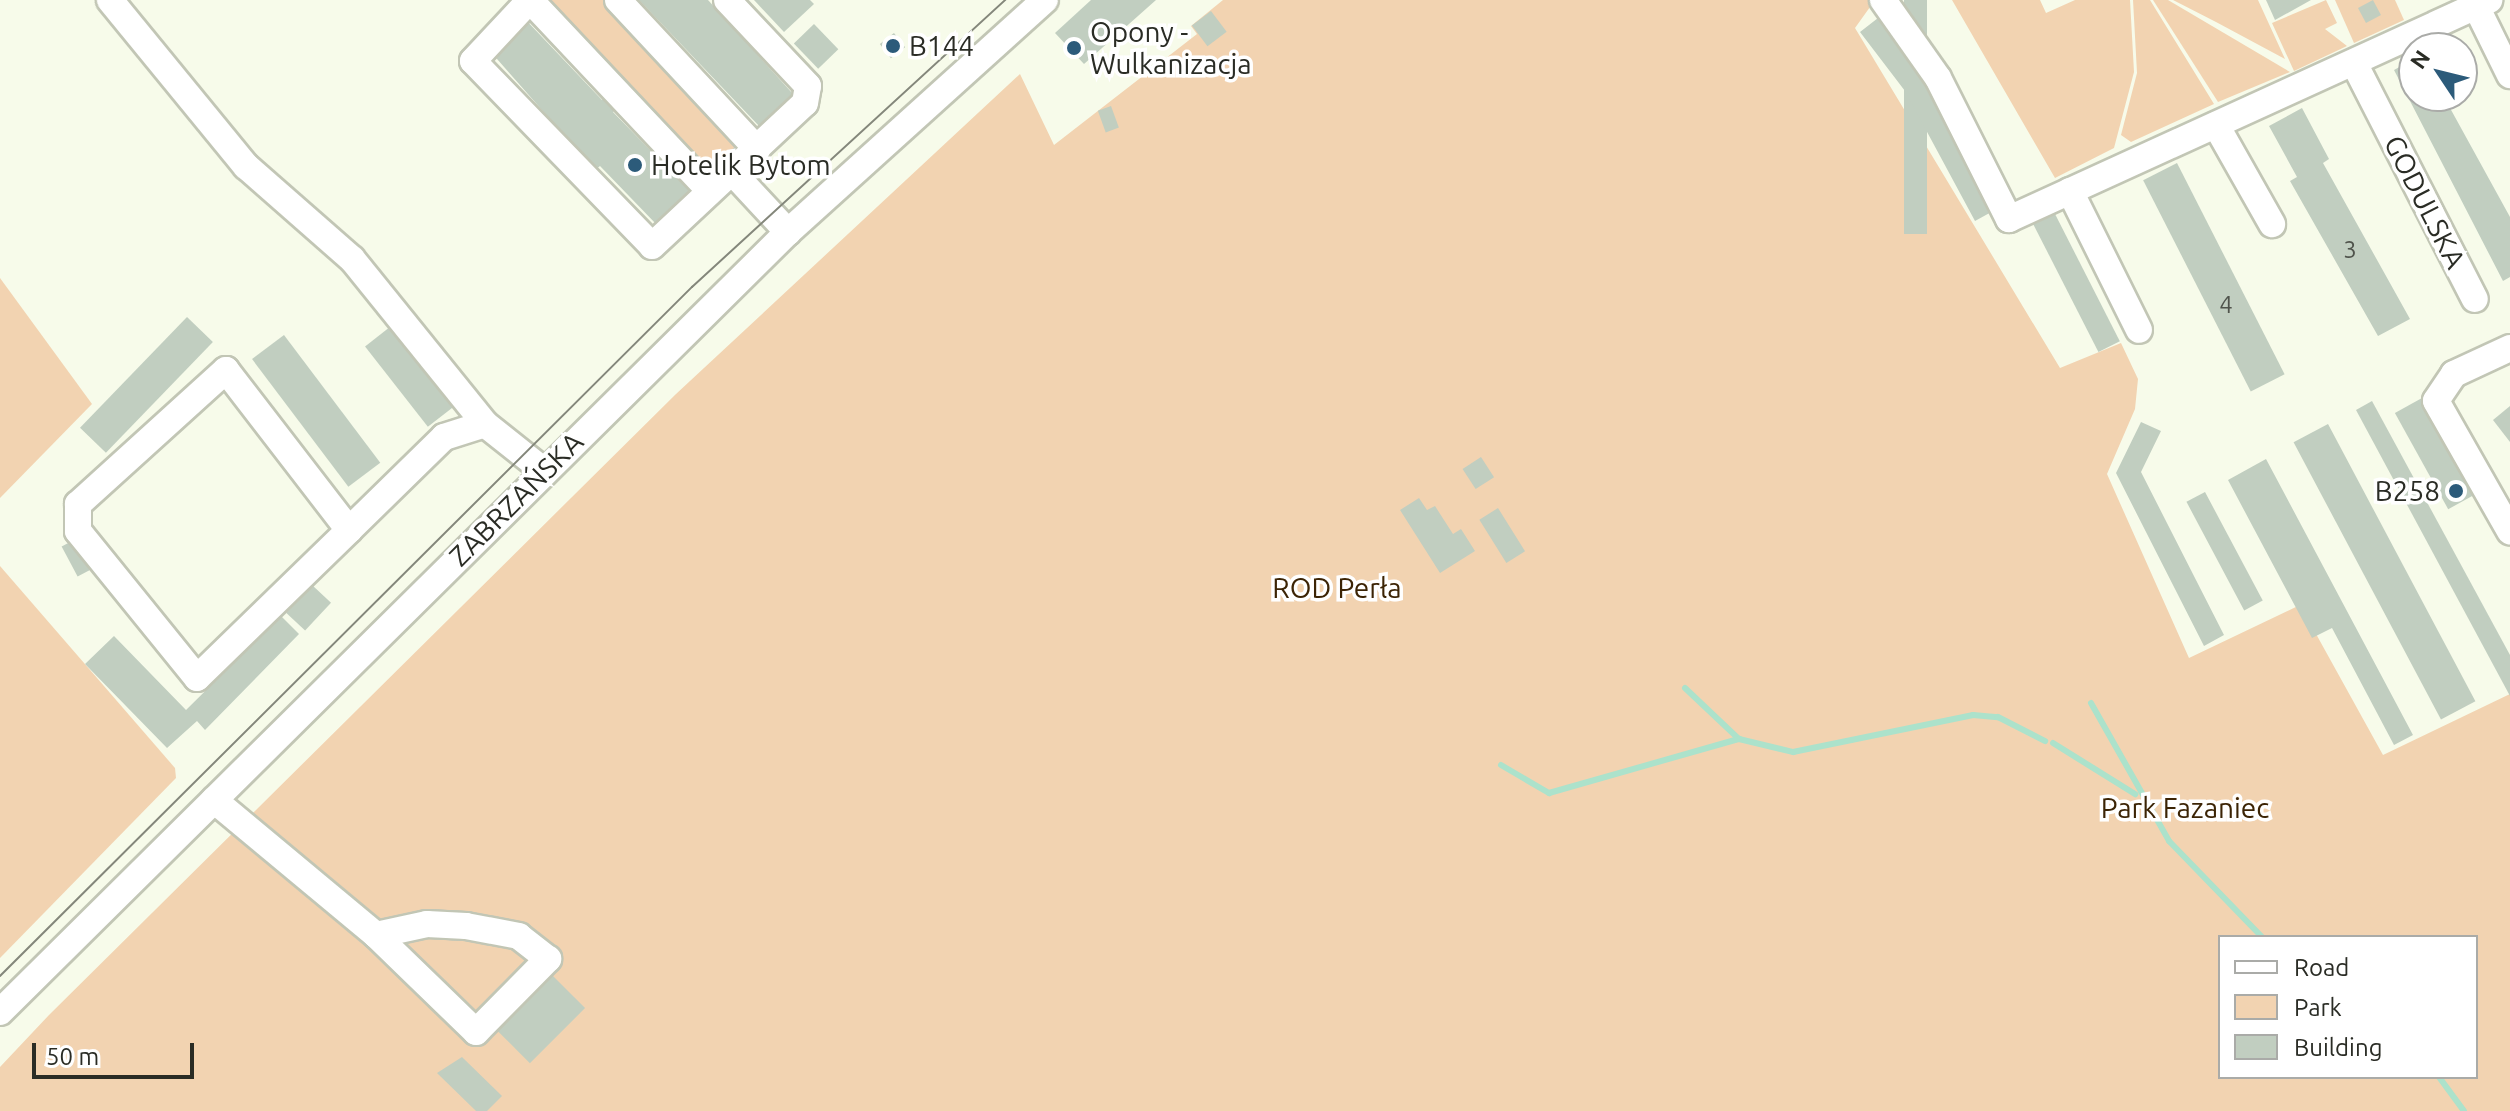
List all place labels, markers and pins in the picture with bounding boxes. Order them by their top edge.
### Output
place label: Opony - Wulkanizacja [1090,15,1252,81]
place label: B144 [909,29,974,63]
marker: B144 [884,37,902,55]
marker: Opony - Wulkanizacja [1065,39,1083,57]
place label: Hotelik Bytom [651,148,831,182]
marker: Hotelik Bytom [626,156,644,174]
place label: B258 [2375,474,2440,508]
marker: B258 [2447,482,2465,500]

